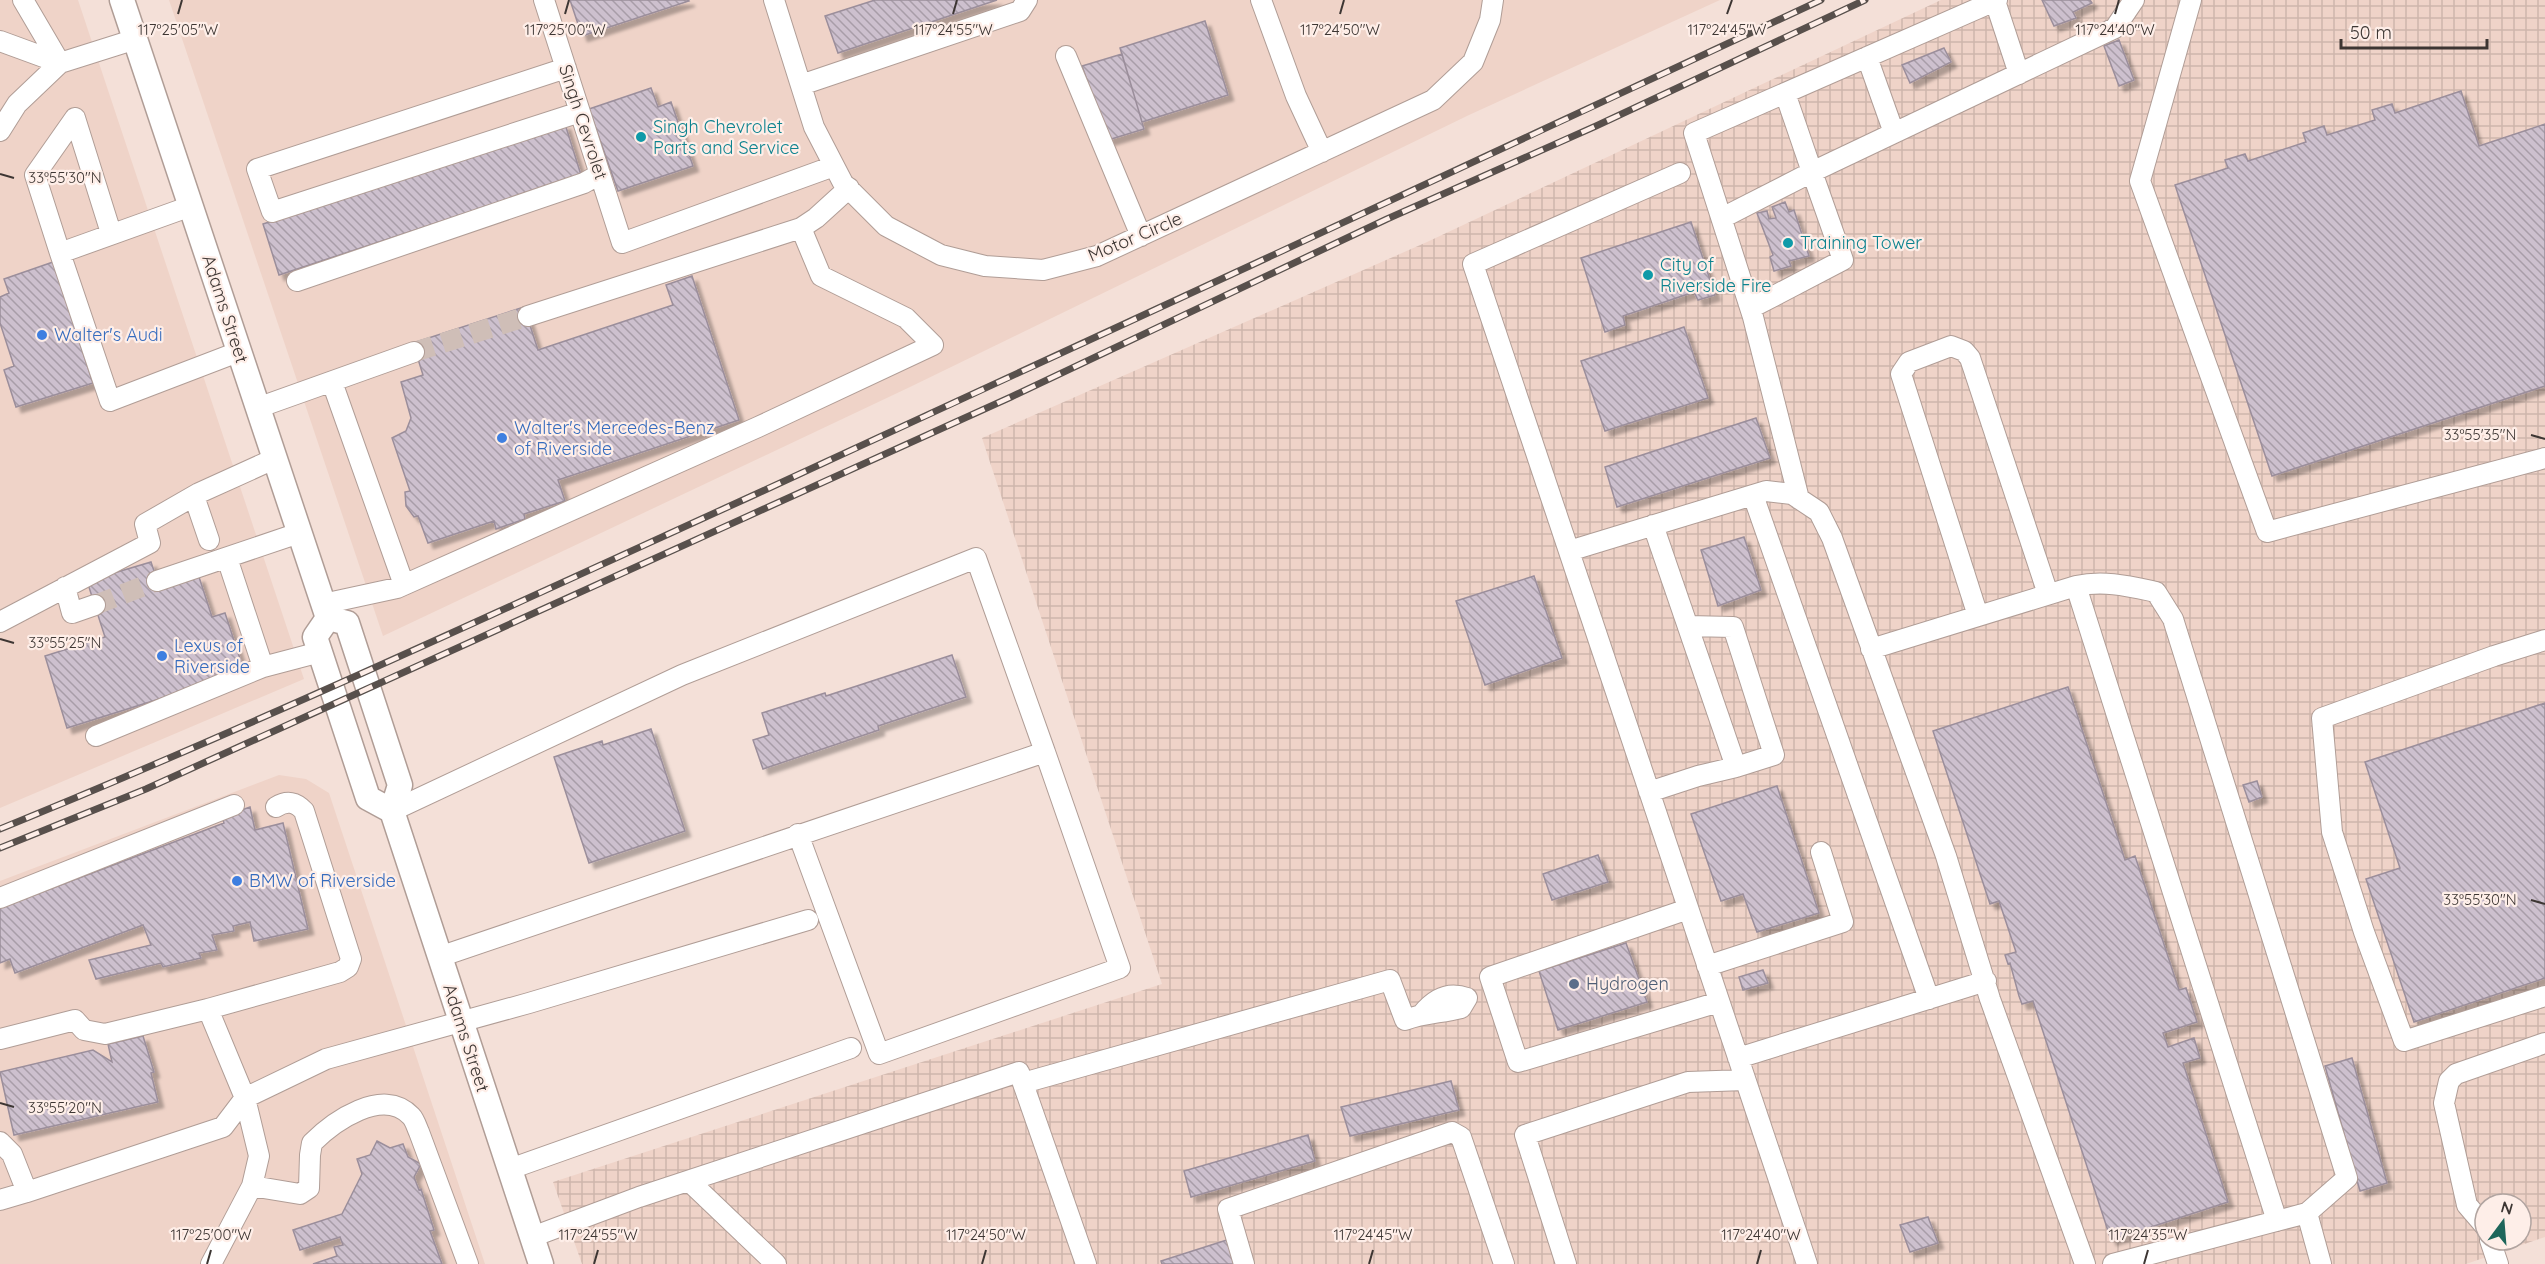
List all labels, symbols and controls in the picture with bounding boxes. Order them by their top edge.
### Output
scale bar [2341,12,2486,50]
text: 117°25'05"W [138,20,219,39]
text: 117°25'00"W [524,20,606,39]
text: 117°24'55"W [913,20,993,39]
text: 117°24'50"W [1300,20,1381,39]
text: 117°24'45"W [1687,20,1767,39]
text: 117°24'40"W [2075,20,2155,39]
text: 50 m [2350,21,2392,44]
street label: Singh Cevrolet [554,61,613,182]
place label: Singh Chevrolet Parts and Service [653,115,799,159]
marker: Singh Chevrolet Parts and Service [634,130,648,144]
text: 33°55'30"N [28,168,102,187]
street label: Motor Circle [1084,206,1185,267]
place label: Training Tower [1800,231,1922,254]
marker: Training Tower [1781,236,1795,250]
street label: Adams Street [197,252,254,366]
place label: City of Riverside Fire [1660,253,1771,297]
marker: City of Riverside Fire [1641,268,1655,282]
place label: Walter's Audi [54,323,163,346]
marker: Walter's Audi [35,328,49,342]
place label: Walter's Mercedes-Benz of Riverside [514,416,715,460]
text: 33°55'35"N [2444,425,2516,444]
marker: Walter's Mercedes-Benz of Riverside [495,431,509,445]
text: 33°55'25"N [28,633,102,652]
place label: Lexus of Riverside [174,634,250,678]
marker: Lexus of Riverside [155,649,169,663]
place label: BMW of Riverside [249,869,396,892]
marker: BMW of Riverside [230,874,244,888]
text: 33°55'30"N [2443,890,2517,909]
place label: Hydrogen [1586,972,1669,995]
marker: Hydrogen [1567,977,1581,991]
street label: Adams Street [438,981,495,1095]
text: 33°55'20"N [28,1098,102,1117]
north arrow [2473,1192,2533,1252]
text: N [2499,1196,2516,1219]
text: 117°25'00"W [170,1225,252,1244]
text: 117°24'55"W [558,1225,638,1244]
text: 117°24'50"W [946,1225,1027,1244]
text: 117°24'45"W [1333,1225,1413,1244]
text: 117°24'40"W [1721,1225,1801,1244]
text: 117°24'35"W [2109,1225,2188,1244]

